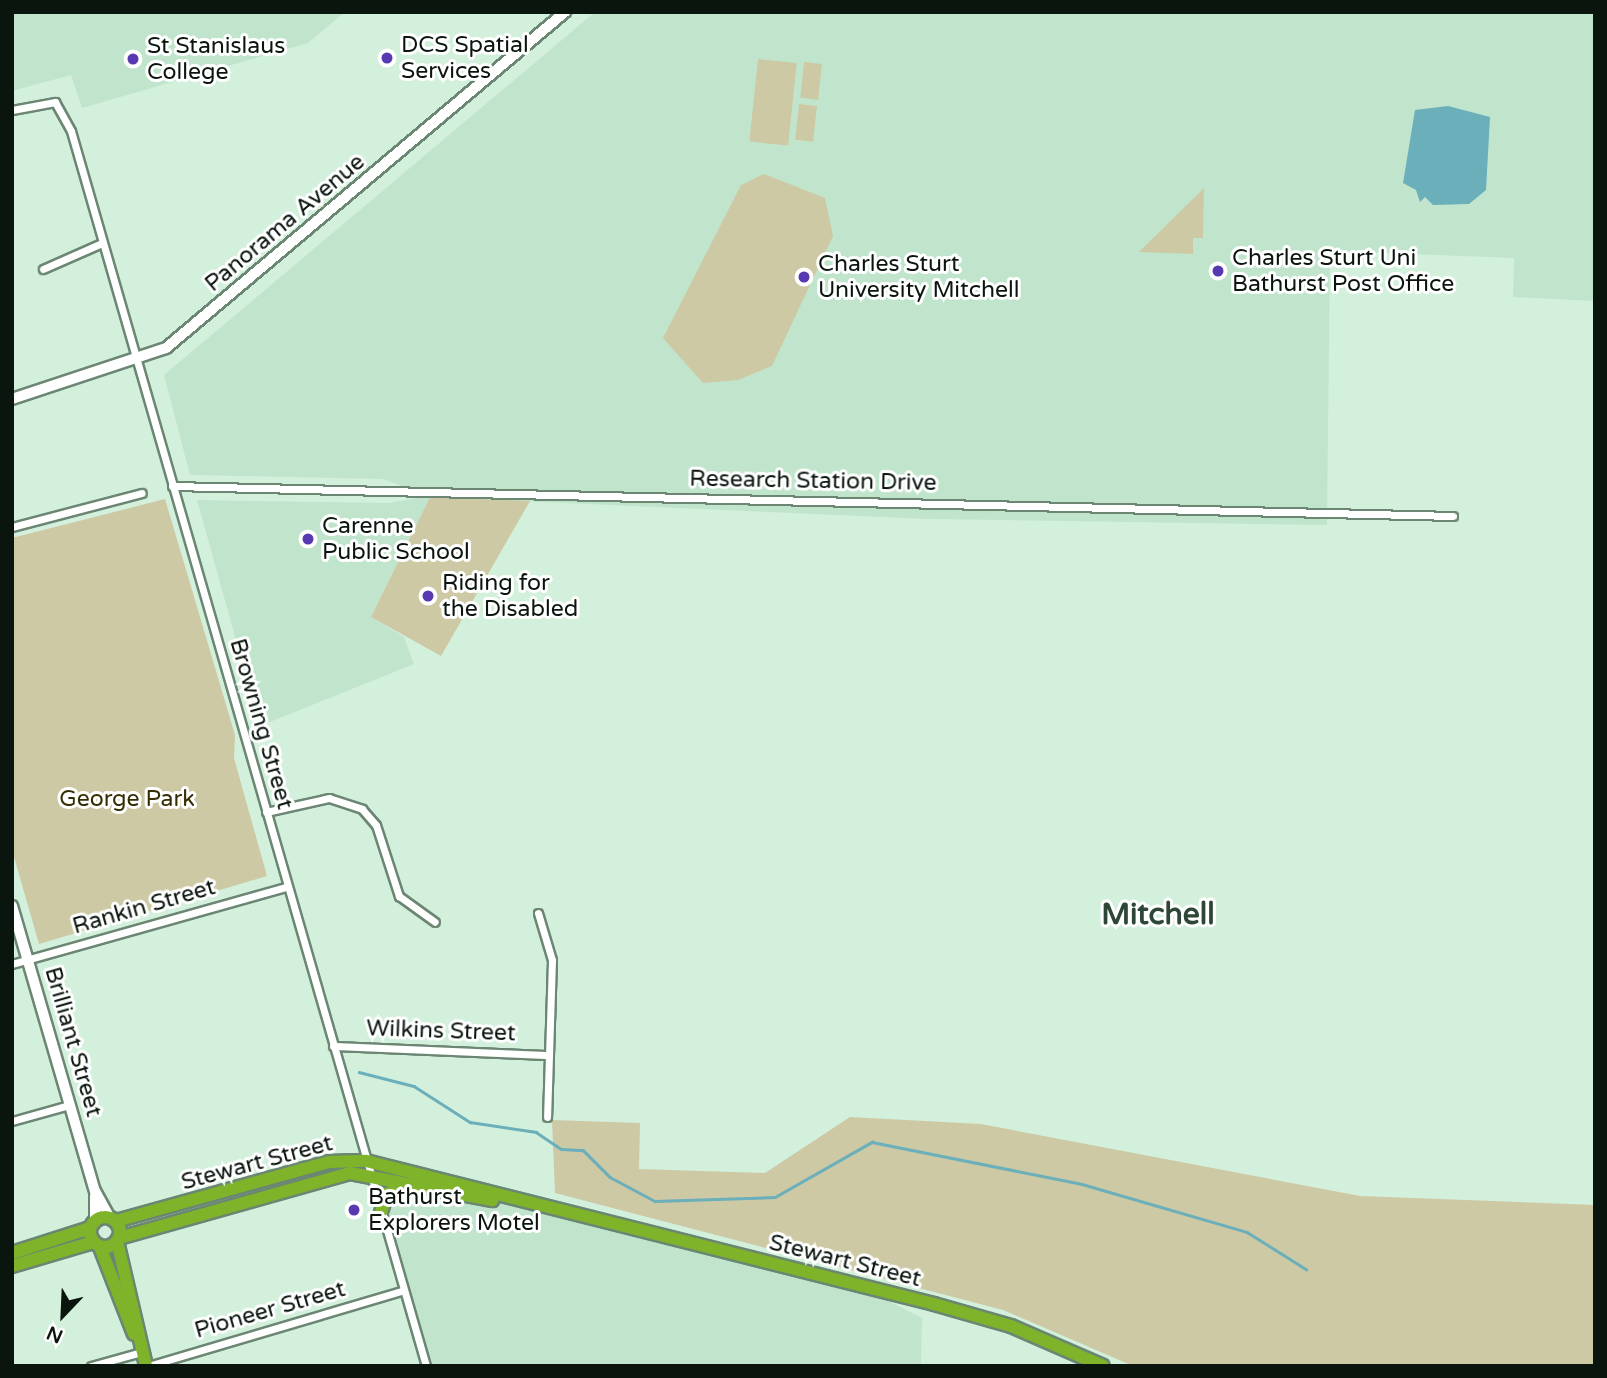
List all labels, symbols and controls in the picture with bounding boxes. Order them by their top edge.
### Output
place label: DCS Spatial Services [401,31,529,85]
place label: St Stanislaus College [147,32,285,86]
marker: DCS Spatial Services [379,50,395,66]
marker: St Stanislaus College [125,51,141,67]
street label: Panorama Avenue [200,148,370,298]
place label: Charles Sturt Uni Bathurst Post Office [1232,244,1454,298]
place label: Charles Sturt University Mitchell [818,250,1019,304]
marker: Charles Sturt Uni Bathurst Post Office [1210,263,1226,279]
marker: Charles Sturt University Mitchell [796,269,812,285]
street label: Research Station Drive [689,465,937,497]
place label: Carenne Public School [322,512,470,566]
marker: Carenne Public School [300,531,316,547]
place label: Riding for the Disabled [442,569,578,623]
marker: Riding for the Disabled [420,588,436,604]
street label: Browning Street [223,635,299,813]
park label: George Park [59,785,195,813]
street label: Rankin Street [69,873,219,941]
district label: Mitchell [1101,897,1215,933]
street label: Brilliant Street [38,964,108,1120]
street label: Wilkins Street [366,1015,516,1047]
street label: Stewart Street [178,1130,336,1196]
place label: Bathurst Explorers Motel [368,1183,540,1237]
marker: Bathurst Explorers Motel [346,1202,362,1218]
street label: Stewart Street [766,1229,924,1293]
street label: Pioneer Street [191,1275,349,1345]
north arrow [28,1280,98,1350]
text: N [43,1321,66,1347]

